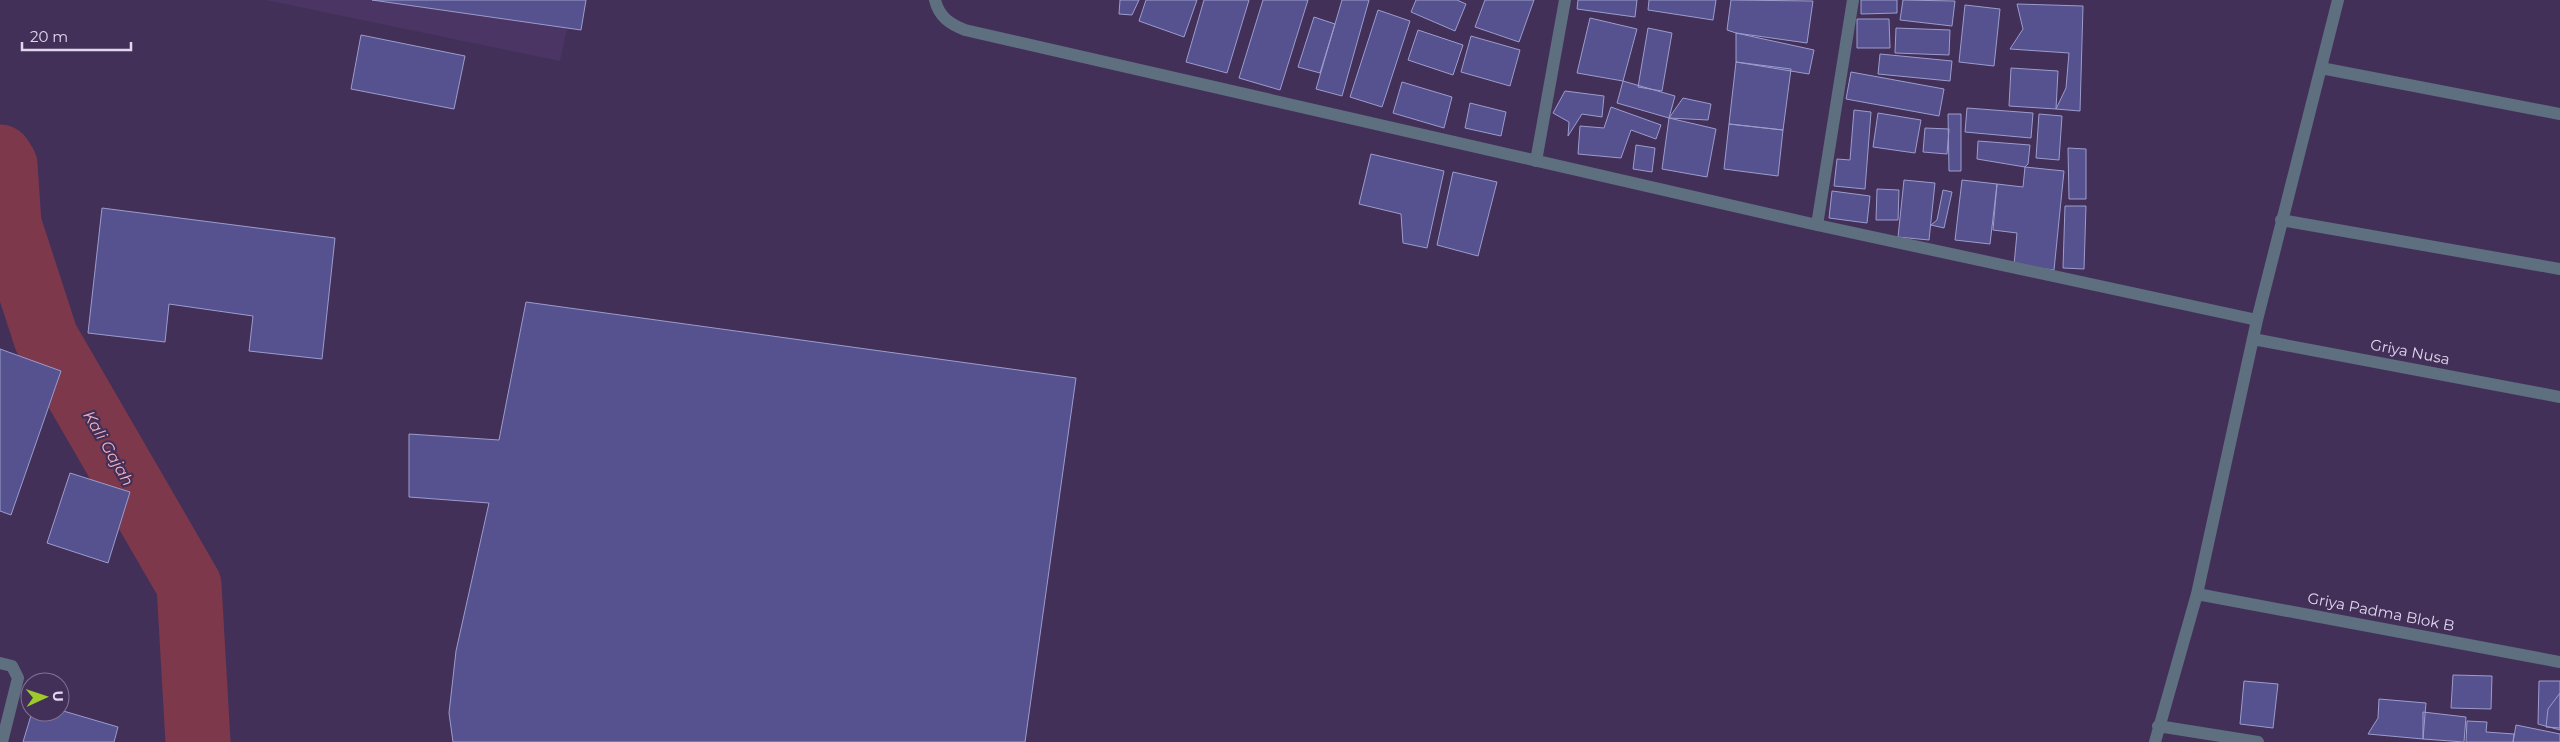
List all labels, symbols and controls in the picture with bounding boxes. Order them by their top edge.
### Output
scale bar [22,20,131,52]
text: 20 m [30,27,68,46]
street label: Griya Nusa [2369,335,2451,369]
water label: Kali Gajah [79,407,138,489]
street label: Griya Padma Blok B [2306,588,2456,635]
north arrow [20,672,70,722]
text: U [49,690,67,702]

